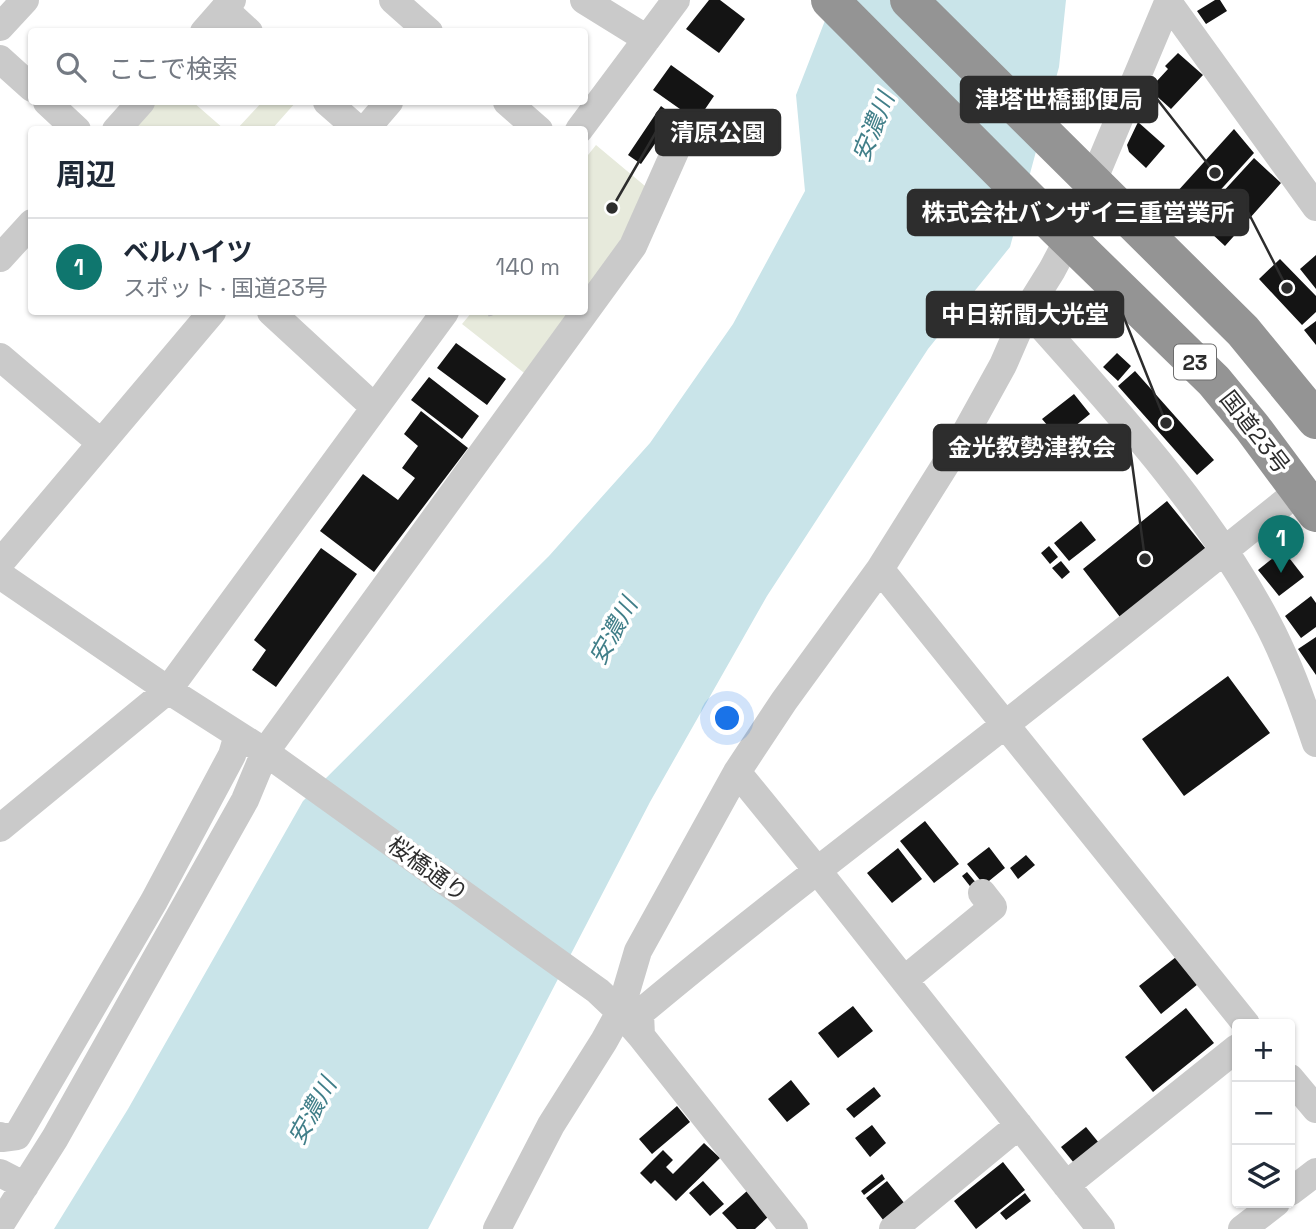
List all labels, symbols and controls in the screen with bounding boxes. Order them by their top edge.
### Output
search box [28,28,588,105]
icon: search [52,48,90,86]
text: ここで検索 [108,52,238,86]
callout: 津塔世橋郵便局 [961,77,1157,122]
text: 津塔世橋郵便局 [975,84,1143,115]
water label: 安濃川 [845,85,902,166]
callout: 清原公園 [656,110,780,155]
text: 清原公園 [670,117,766,148]
text: 周辺 [56,155,116,194]
callout: 株式会社バンザイ三重営業所 [908,190,1248,235]
text: 株式会社バンザイ三重営業所 [921,197,1235,228]
text: ベルハイツ [123,235,252,269]
text: 1 [74,252,84,282]
text: 140 m [496,252,560,282]
text: スポット · 国道23号 [123,273,328,303]
callout: 中日新聞大光堂 [927,292,1123,337]
text: 中日新聞大光堂 [941,299,1109,330]
road number: 23 [1174,344,1216,380]
street label: 国道23号 [1213,385,1297,479]
callout: 金光教勢津教会 [934,425,1130,470]
text: 金光教勢津教会 [948,432,1116,463]
pin: 1 [1258,515,1304,573]
water label: 安濃川 [582,589,645,670]
your location [710,701,744,735]
street label: 桜橋通り [382,830,474,908]
map controls [1232,1019,1295,1208]
button: + [1232,1019,1295,1082]
water label: 安濃川 [281,1069,344,1150]
button: − [1232,1082,1295,1145]
button: layers [1232,1145,1295,1208]

